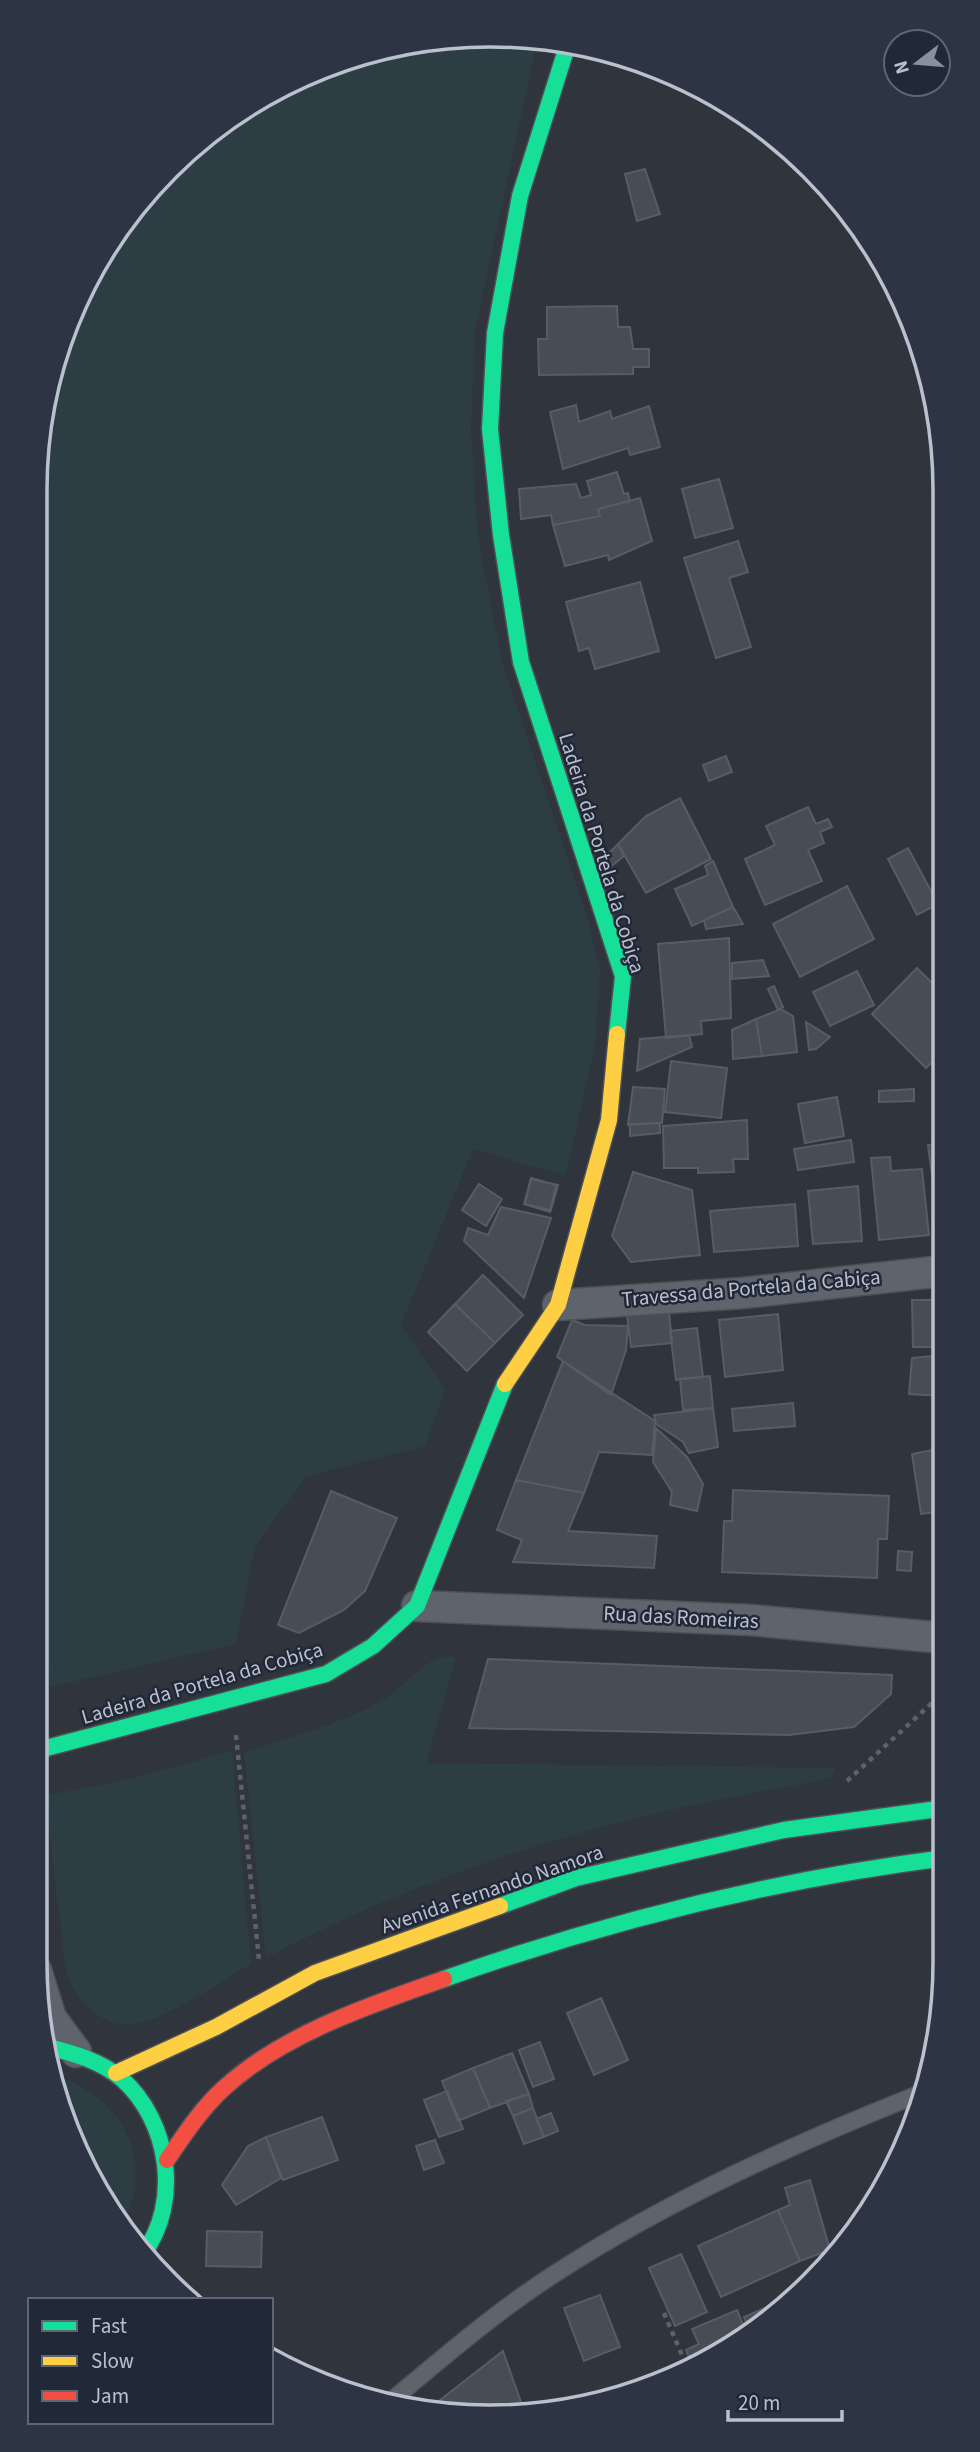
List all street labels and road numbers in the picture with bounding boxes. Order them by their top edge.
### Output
street label: Ladeira da Portela da Cobiça [551,729,653,977]
street label: Travessa da Portela da Cabiça [620,1262,882,1314]
street label: Rua das Romeiras [602,1598,760,1636]
street label: Ladeira da Portela da Cobiça [78,1634,326,1732]
street label: Avenida Fernando Namora [377,1837,607,1941]

